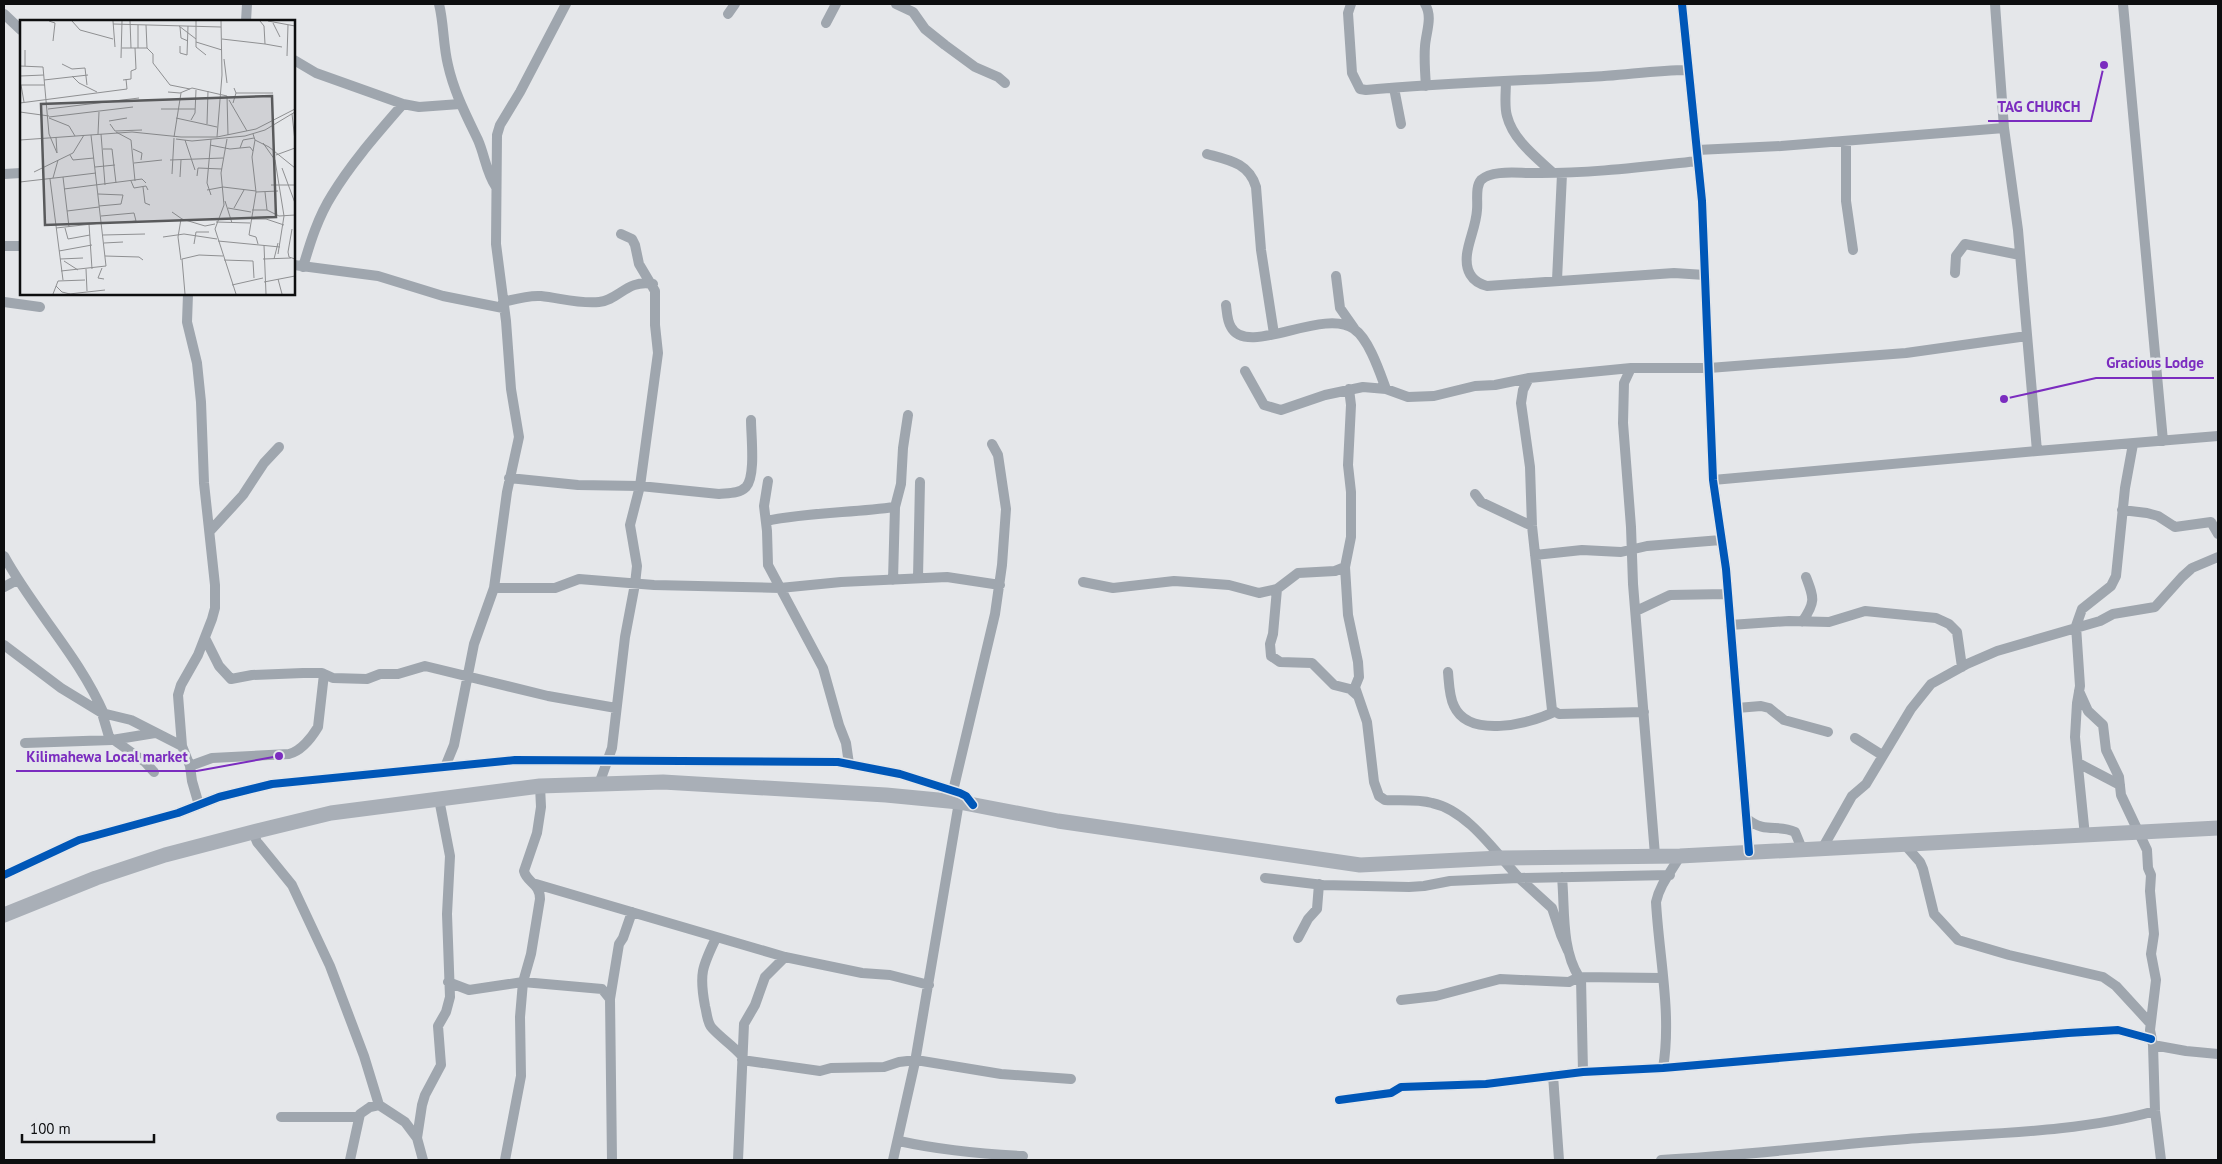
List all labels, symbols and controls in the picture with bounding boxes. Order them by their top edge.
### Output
inset map [20,20,295,295]
callout: TAG CHURCH [1988,91,2091,121]
text: TAG CHURCH [1998,97,2080,116]
callout: Gracious Lodge [2096,348,2214,378]
text: Gracious Lodge [2106,353,2204,372]
callout: Kilimahewa Local market [16,741,197,771]
text: Kilimahewa Local market [26,747,188,766]
scale bar [22,1112,155,1144]
text: 100 m [30,1119,71,1138]

